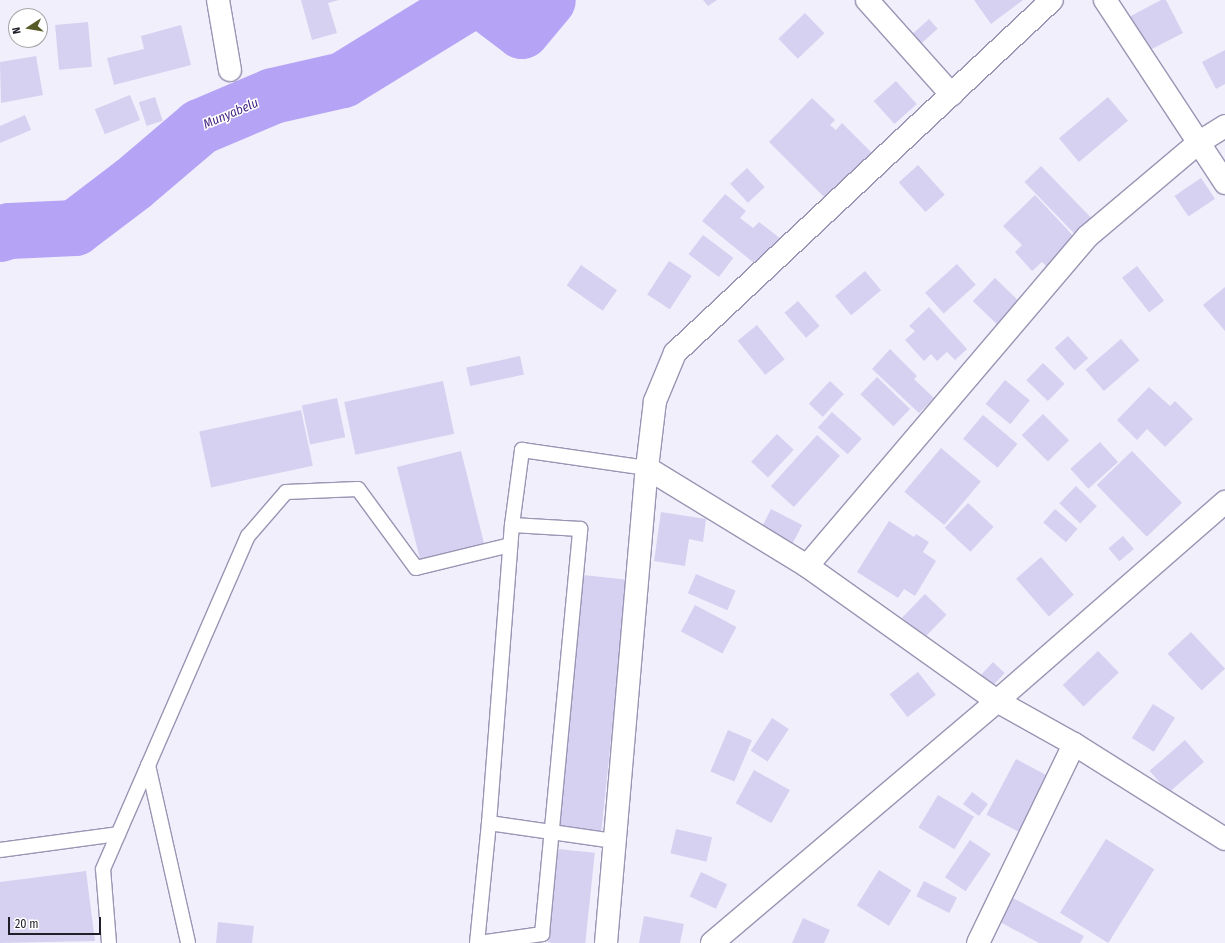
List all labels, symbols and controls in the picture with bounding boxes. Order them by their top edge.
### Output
north arrow [8,8,48,48]
text: N [10,26,24,35]
water label: Munyabelu [201,95,261,133]
scale bar [10,909,103,935]
text: 20 m [15,917,39,931]

